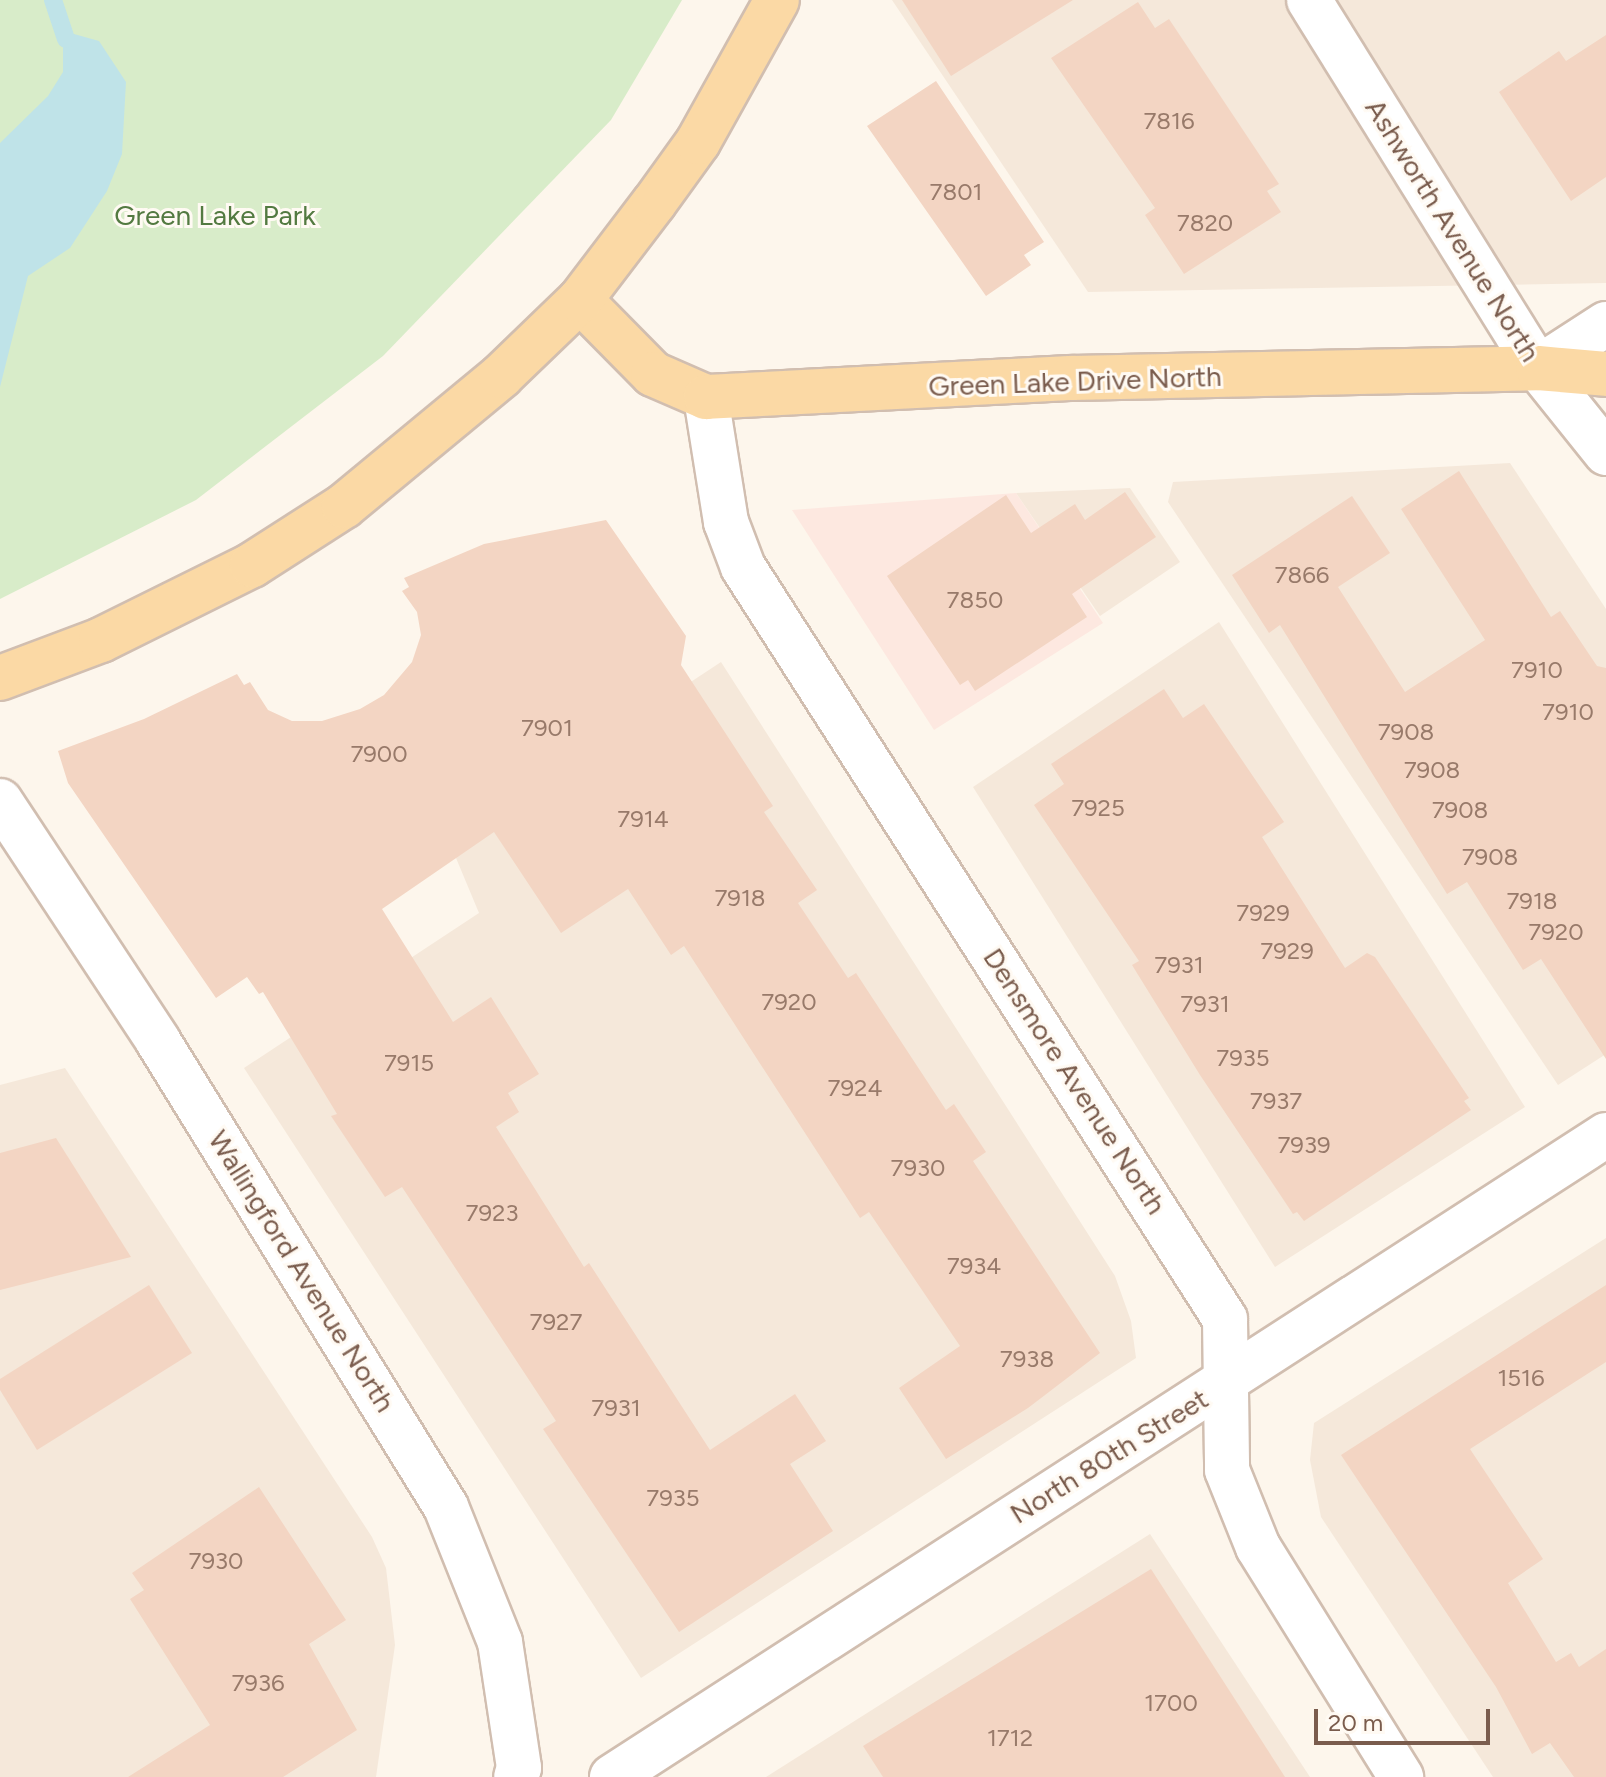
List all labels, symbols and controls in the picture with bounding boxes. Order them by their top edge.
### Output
street label: Ashworth Avenue North [1358,93,1548,367]
house number: 7816 [1143,107,1195,135]
house number: 7801 [930,178,982,206]
park label: Green Lake Park [114,198,316,232]
house number: 7820 [1177,209,1233,237]
street label: Green Lake Drive North [928,359,1222,403]
house number: 7866 [1275,561,1329,589]
house number: 7850 [947,586,1003,614]
house number: 7910 [1511,656,1563,684]
house number: 7910 [1542,698,1594,726]
house number: 7901 [521,714,573,742]
house number: 7908 [1378,718,1434,746]
house number: 7900 [350,740,408,768]
house number: 7908 [1404,756,1460,784]
house number: 7925 [1071,794,1125,822]
house number: 7908 [1432,796,1488,824]
house number: 7914 [617,805,669,833]
house number: 7908 [1462,843,1518,871]
house number: 7918 [714,884,766,912]
house number: 7918 [1506,887,1558,915]
house number: 7929 [1236,899,1290,927]
house number: 7920 [1528,918,1584,946]
house number: 7929 [1260,937,1314,965]
street label: Densmore Avenue North [976,942,1174,1220]
house number: 7931 [1154,951,1204,979]
house number: 7920 [761,988,817,1016]
house number: 7931 [1180,990,1230,1018]
house number: 7935 [1216,1044,1270,1072]
house number: 7915 [384,1049,434,1077]
house number: 7924 [828,1074,882,1102]
house number: 7937 [1250,1087,1302,1115]
street label: Wallingford Avenue North [202,1124,402,1418]
house number: 7939 [1277,1131,1331,1159]
house number: 7930 [891,1154,945,1182]
house number: 7923 [466,1199,518,1227]
house number: 7934 [947,1252,1001,1280]
house number: 7927 [530,1308,582,1336]
house number: 7938 [1000,1345,1054,1373]
house number: 1516 [1497,1364,1545,1392]
street label: North 80th Street [1004,1382,1214,1530]
house number: 7931 [591,1394,641,1422]
house number: 7935 [646,1484,700,1512]
house number: 7930 [189,1547,243,1575]
house number: 7936 [231,1669,285,1697]
house number: 1700 [1144,1689,1198,1717]
scale bar [1318,1693,1494,1743]
text: 20 m [1328,1708,1383,1737]
house number: 1712 [987,1724,1033,1752]

